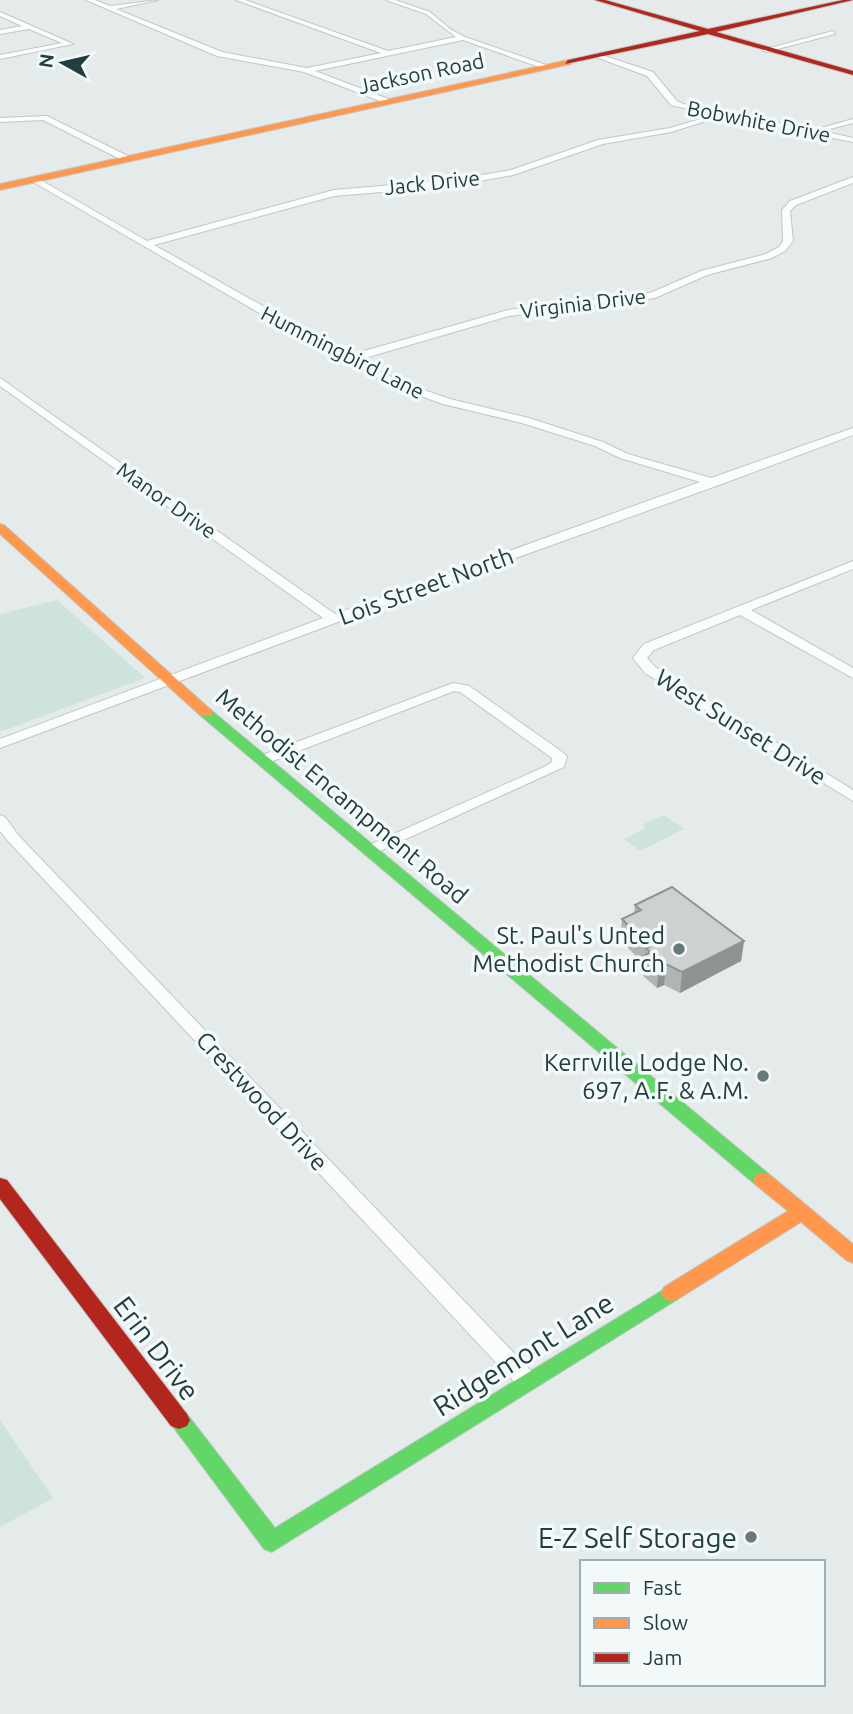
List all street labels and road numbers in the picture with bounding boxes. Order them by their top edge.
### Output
street label: Jackson Road [356,48,486,98]
street label: Bobwhite Drive [685,95,833,147]
street label: Jack Drive [383,165,481,199]
street label: Virginia Drive [519,283,647,323]
street label: Hummingbird Lane [258,301,428,403]
street label: Manor Drive [113,457,221,543]
street label: Lois Street North [335,542,517,630]
street label: West Sunset Drive [651,664,831,790]
street label: Methodist Encampment Road [211,683,473,909]
street label: Crestwood Drive [191,1026,333,1176]
street label: Ridgemont Lane [427,1286,619,1422]
street label: Erin Drive [108,1290,206,1406]

